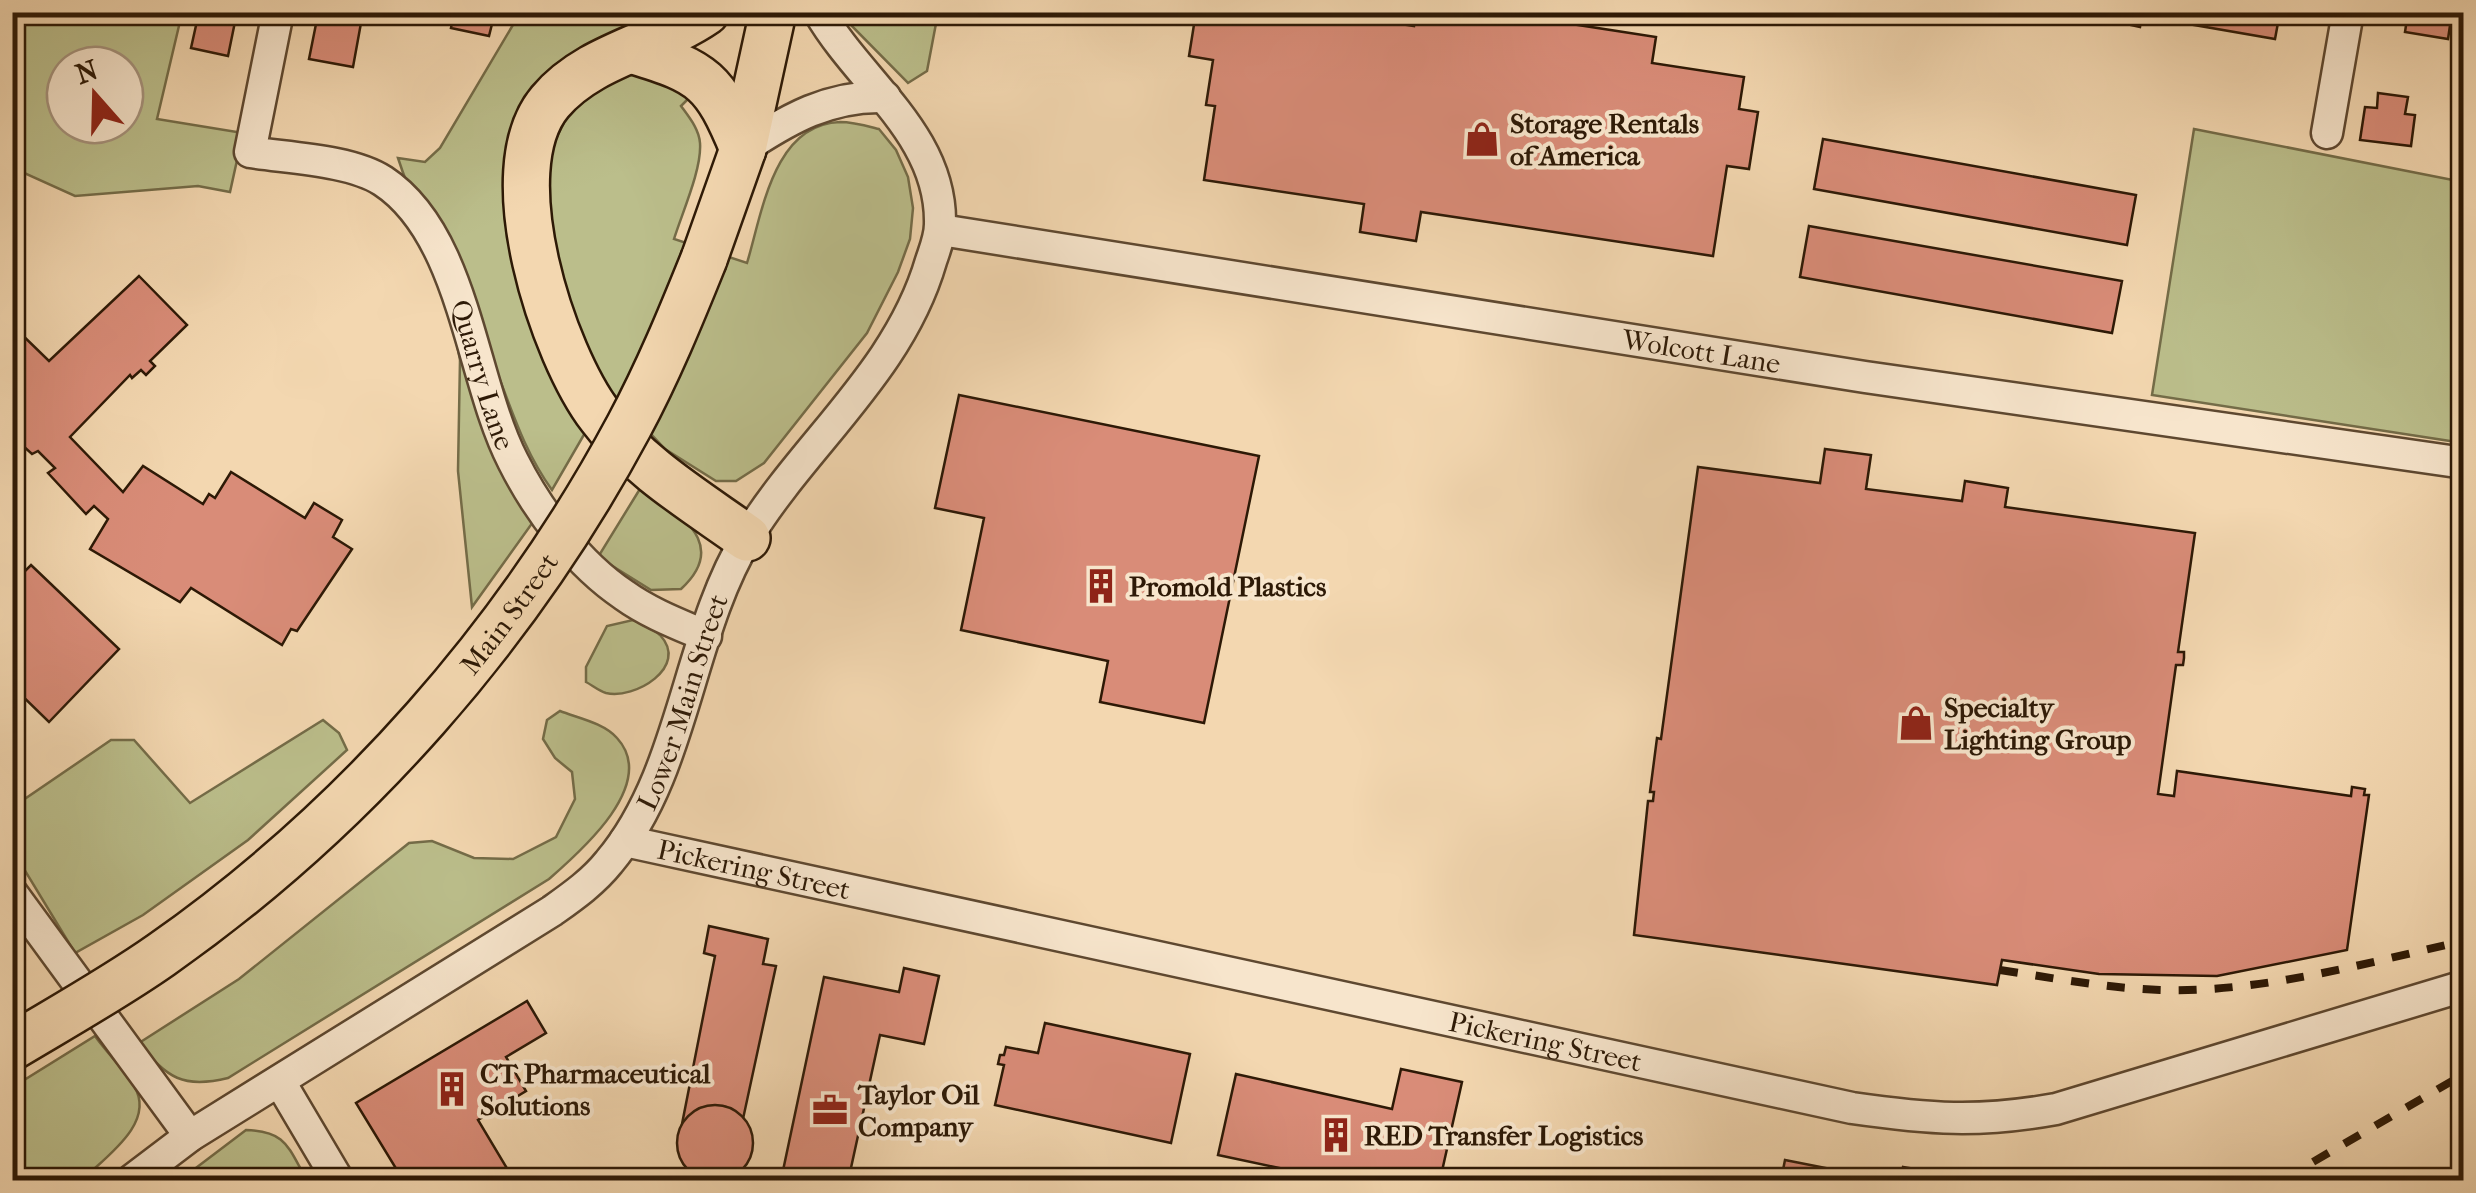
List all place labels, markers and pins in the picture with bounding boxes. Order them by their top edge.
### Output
place label: Storage Rentals of America [1510,107,1699,172]
shop icon: Storage Rentals of America [1463,120,1501,158]
building icon: Promold Plastics [1082,567,1120,605]
place label: Promold Plastics [1129,570,1326,603]
place label: Specialty Lighting Group [1944,691,2131,756]
shop icon: Specialty Lighting Group [1897,704,1935,742]
place label: CT Pharmaceutical Solutions [480,1057,711,1122]
building icon: CT Pharmaceutical Solutions [433,1070,471,1108]
place label: Taylor Oil Company [857,1078,980,1143]
office icon: Taylor Oil Company [811,1091,849,1129]
building icon: RED Transfer Logistics [1317,1116,1355,1154]
place label: RED Transfer Logistics [1364,1119,1643,1152]

